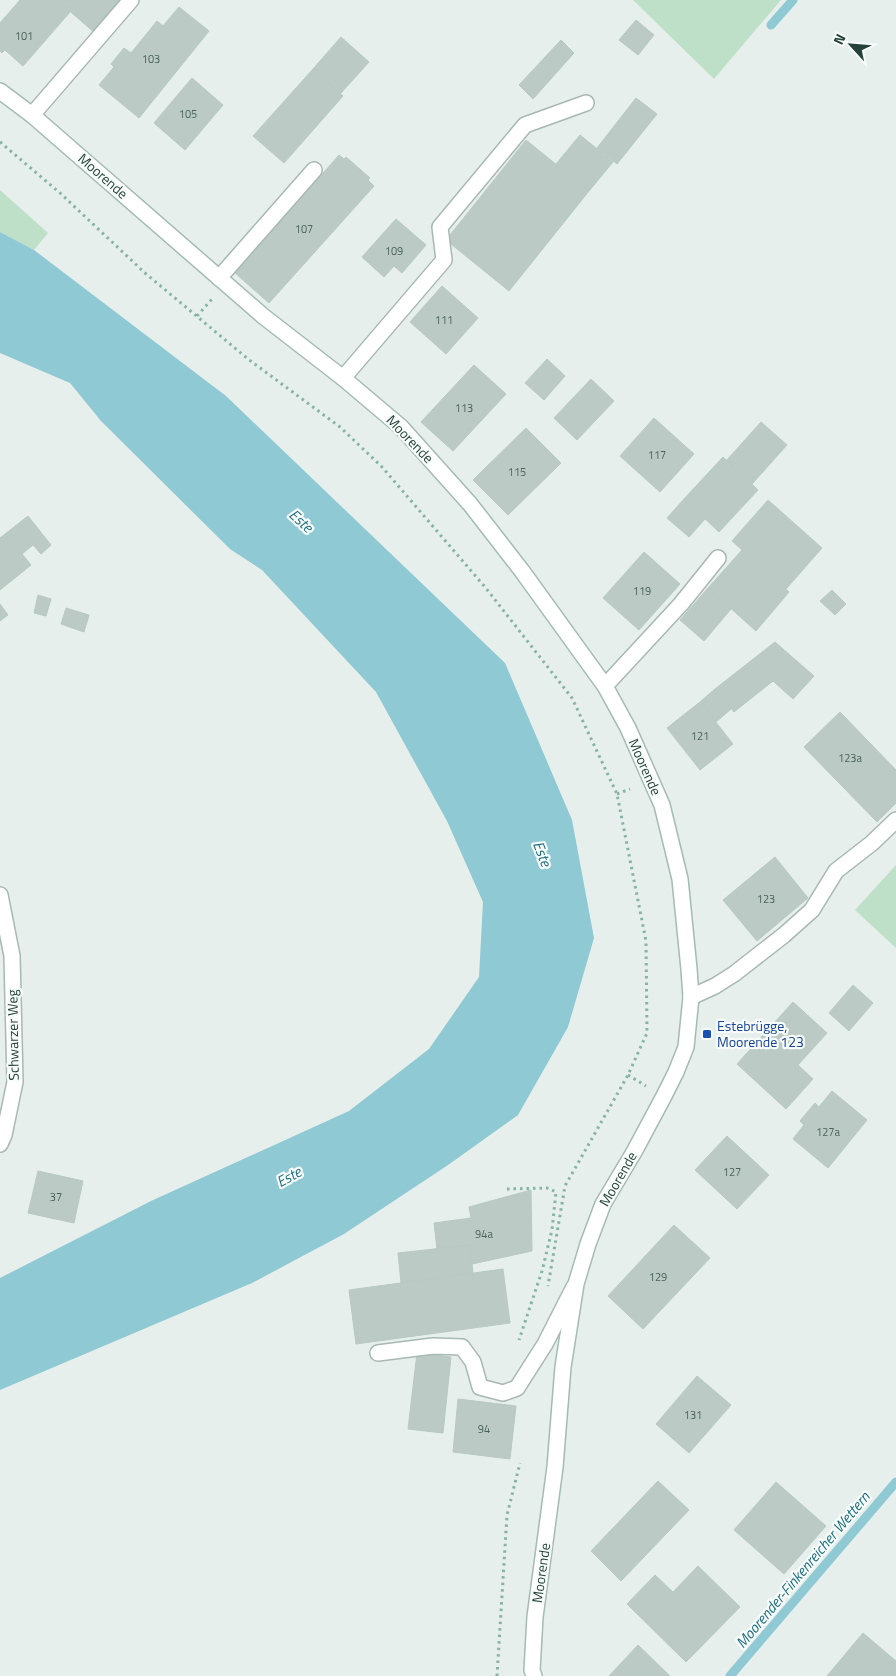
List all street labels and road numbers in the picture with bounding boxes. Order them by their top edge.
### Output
street label: Moorende [74,148,133,203]
street label: Moorende [382,410,439,468]
street label: Moorende [624,735,667,799]
street label: Schwarzer Weg [1,989,24,1081]
street label: Moorende [593,1147,642,1210]
street label: Moorende [526,1542,555,1604]

